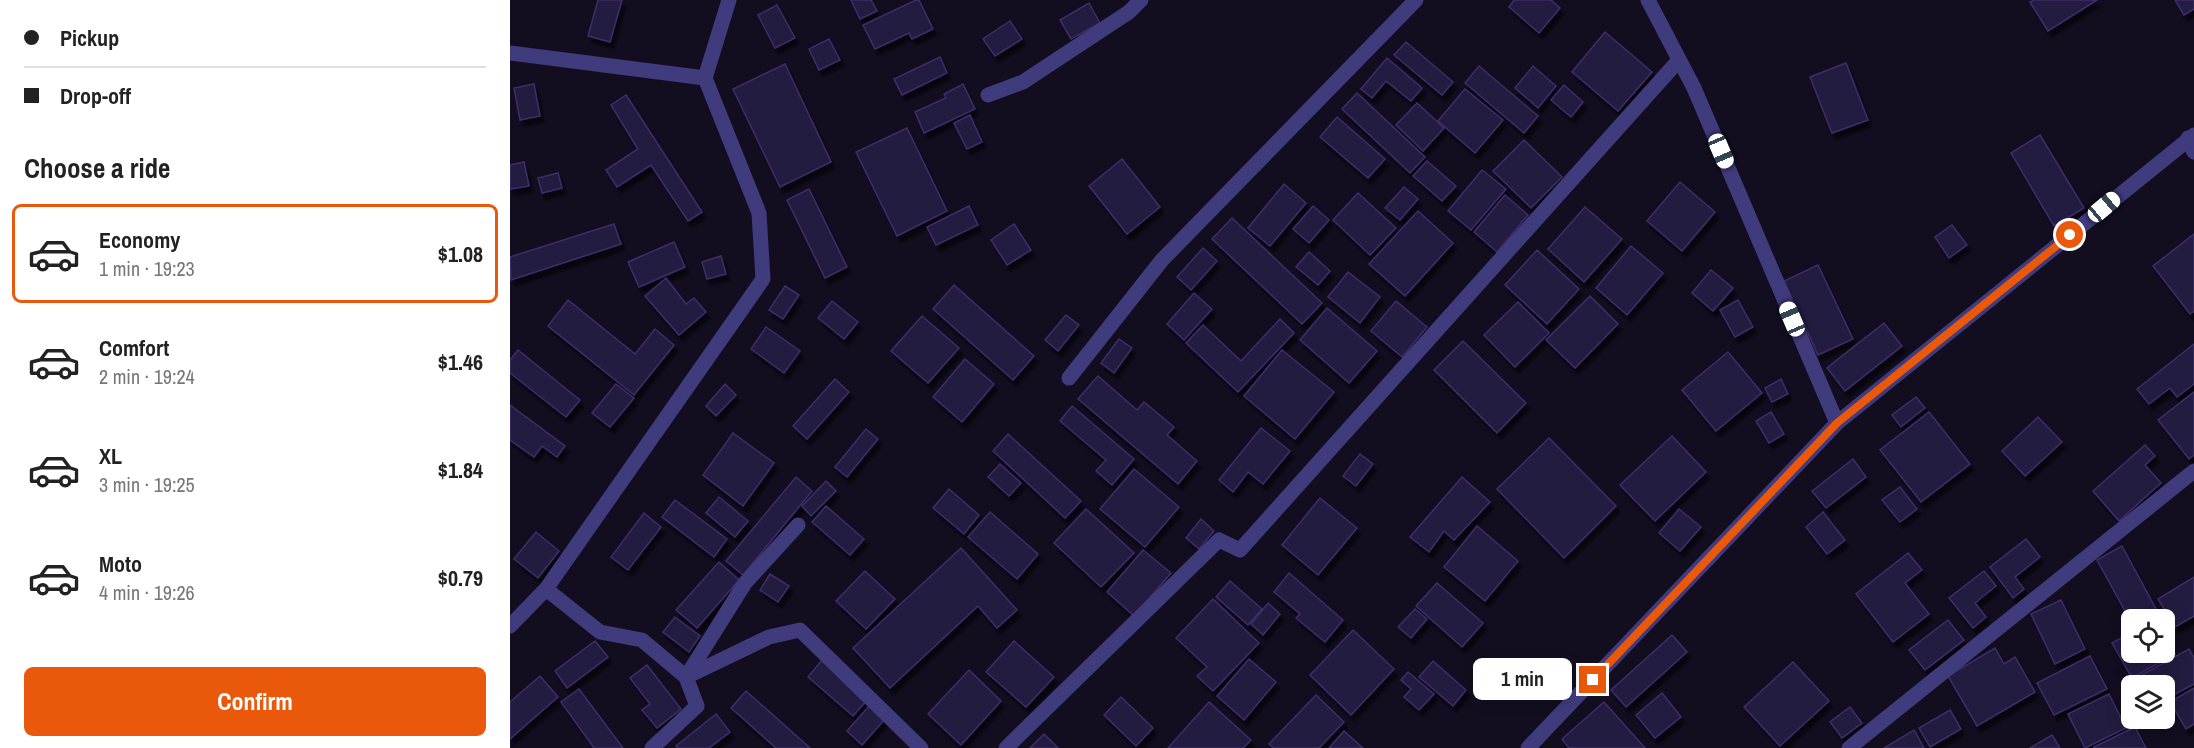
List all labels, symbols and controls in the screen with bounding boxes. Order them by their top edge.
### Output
text: Pickup [60,23,119,53]
text: Drop-off [60,81,131,111]
car [1706,131,1736,171]
text: Choose a ride [24,150,170,186]
car [2084,189,2124,225]
route start [2056,221,2083,248]
text: Economy [99,225,180,255]
icon: car [27,227,81,281]
text: $1.08 [438,239,483,269]
text: 1 min · 19:23 [99,255,195,282]
car [1777,299,1807,339]
text: Comfort [99,333,169,363]
icon: car [27,335,81,389]
text: $1.46 [438,347,483,377]
text: 2 min · 19:24 [99,363,195,390]
text: XL [99,441,122,471]
icon: car [27,443,81,497]
text: $1.84 [438,455,483,485]
text: 3 min · 19:25 [99,471,195,498]
text: Moto [99,549,142,579]
icon: car [27,551,81,605]
text: $0.79 [438,563,483,593]
text: 4 min · 19:26 [99,579,195,606]
map controls [2121,609,2175,729]
button: locate [2121,609,2175,663]
callout: 1 min [1473,659,1572,701]
text: 1 min [1501,665,1544,692]
route end [1579,666,1606,693]
button: Confirm [24,667,486,736]
button: layers [2121,675,2175,729]

